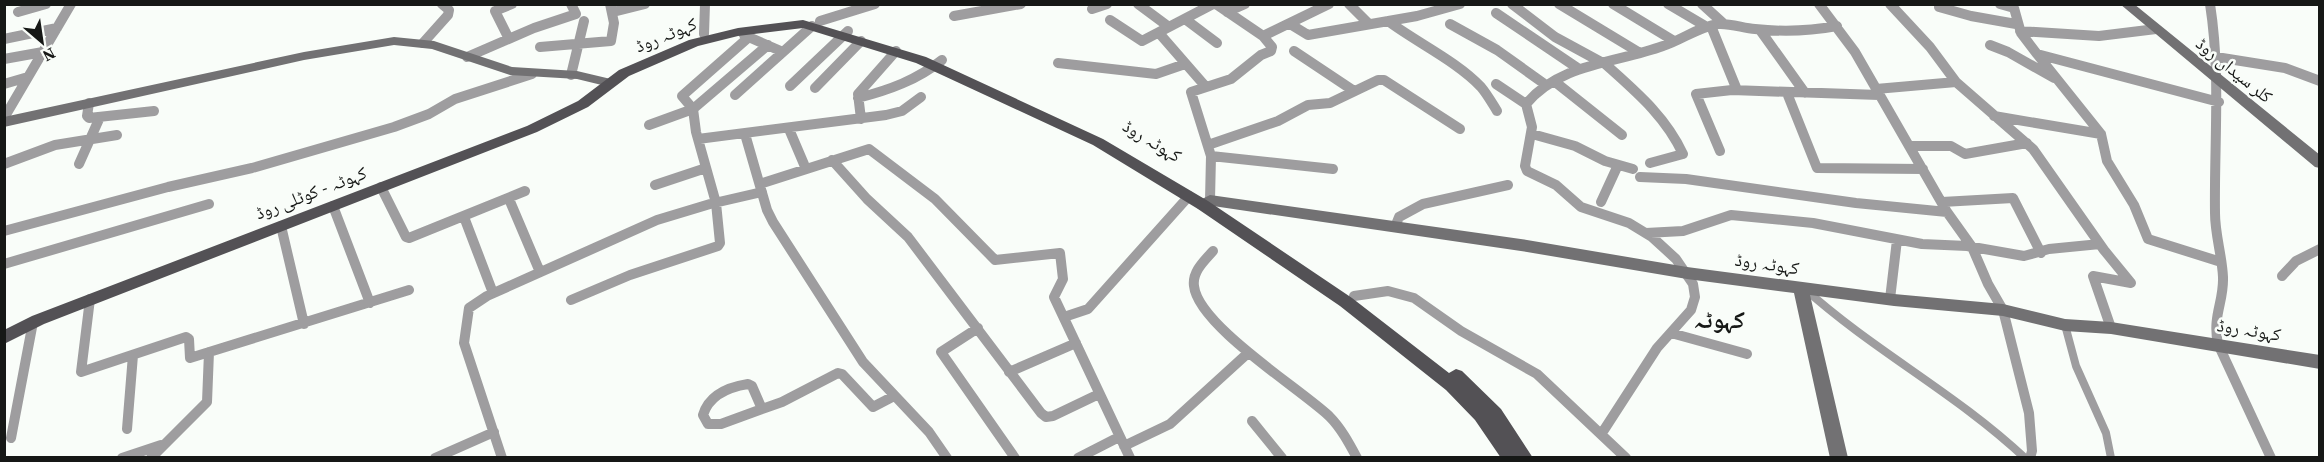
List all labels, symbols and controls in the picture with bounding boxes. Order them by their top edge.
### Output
street label: کہوٹہ روڈ [631,11,701,58]
north arrow [12,12,72,72]
street label: کلر سیداں روڈ [2191,31,2278,109]
text: N [39,43,60,68]
street label: کہوٹہ روڈ [1118,113,1187,168]
street label: کہوٹہ - کوٹلی روڈ [252,160,371,225]
street label: کہوٹہ روڈ [1733,247,1801,280]
district label: کہوٹہ [1693,303,1745,336]
street label: کہوٹہ روڈ [2215,312,2283,347]

